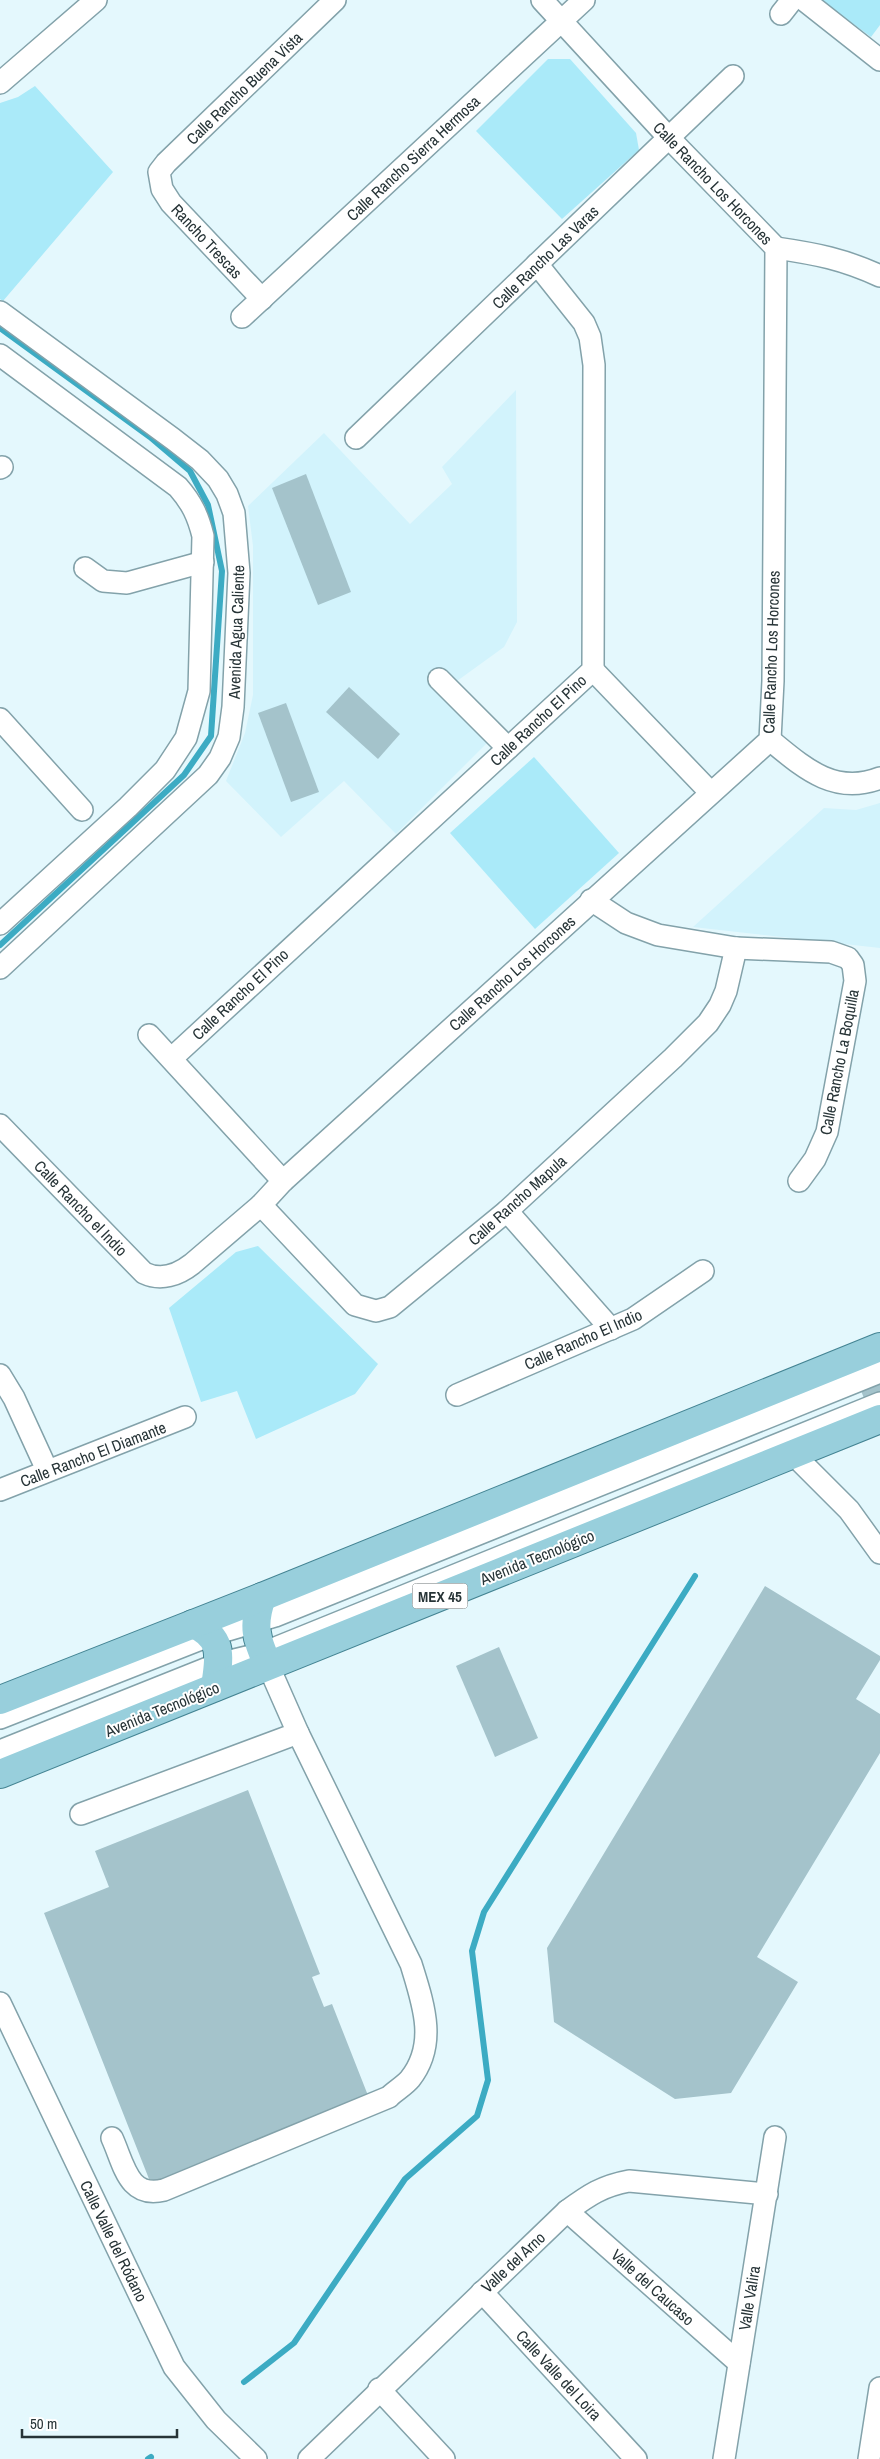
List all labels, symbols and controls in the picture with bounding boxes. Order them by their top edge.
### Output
street label: Calle Rancho Buena Vista [181,26,307,149]
street label: Calle Rancho Sierra Hermosa [342,90,485,226]
street label: Calle Rancho Los Horcones [648,117,778,249]
street label: Rancho Trescas [167,199,247,283]
street label: Calle Rancho Las Varas [487,200,603,314]
street label: Avenida Agua Caliente [223,565,249,700]
street label: Calle Rancho Los Horcones [757,570,785,734]
street label: Calle Rancho El Pino [485,669,591,771]
street label: Calle Rancho Los Horcones [444,910,580,1036]
street label: Calle Rancho El Pino [187,943,293,1045]
street label: Calle Rancho La Boquilla [814,987,864,1137]
street label: Calle Rancho Mapula [463,1149,571,1250]
street label: Calle Rancho el Indio [30,1155,132,1261]
street label: Calle Rancho El Indio [521,1303,645,1375]
street label: Calle Rancho El Diamante [17,1416,169,1492]
street label: Avenida Tecnológico [476,1524,597,1590]
road number: MEX 45 [412,1584,468,1608]
street label: Avenida Tecnológico [101,1676,222,1742]
street label: Calle Valle del Ródano [75,2177,153,2305]
street label: Valle del Arno [476,2227,550,2297]
street label: Valle del Caucaso [607,2244,699,2330]
street label: Valle Valira [733,2263,765,2332]
street label: Calle Valle del Loira [511,2325,607,2426]
scale bar [22,2406,178,2438]
text: 50 m [30,2413,57,2434]

